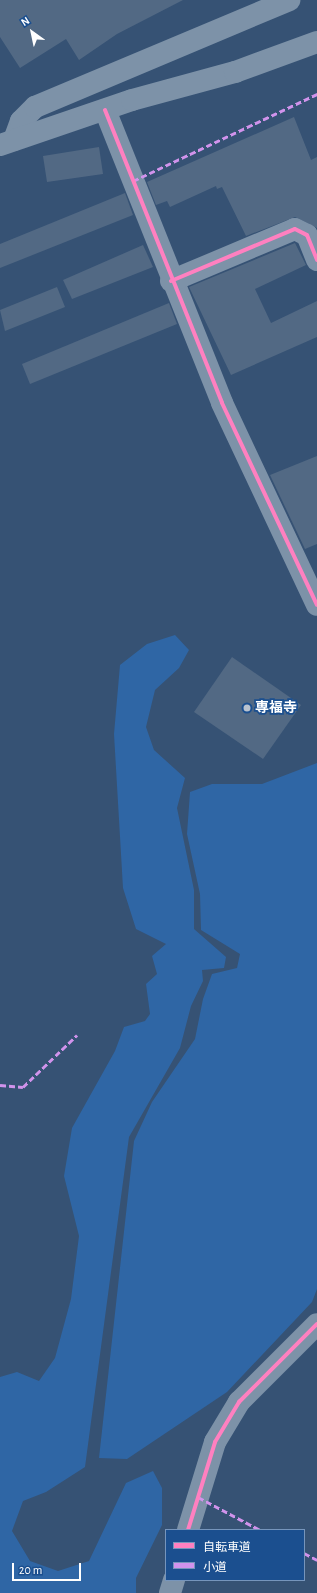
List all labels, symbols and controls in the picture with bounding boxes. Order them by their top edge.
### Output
north arrow [12,12,52,52]
text: N [19,15,31,28]
place label: 専福寺 [255,700,297,716]
marker: 専福寺 [242,703,252,713]
legend [165,1529,305,1581]
text: 自転車道 [203,1541,251,1553]
scale bar [14,1555,83,1581]
text: 小道 [203,1561,227,1573]
text: 20 m [19,1564,42,1576]

